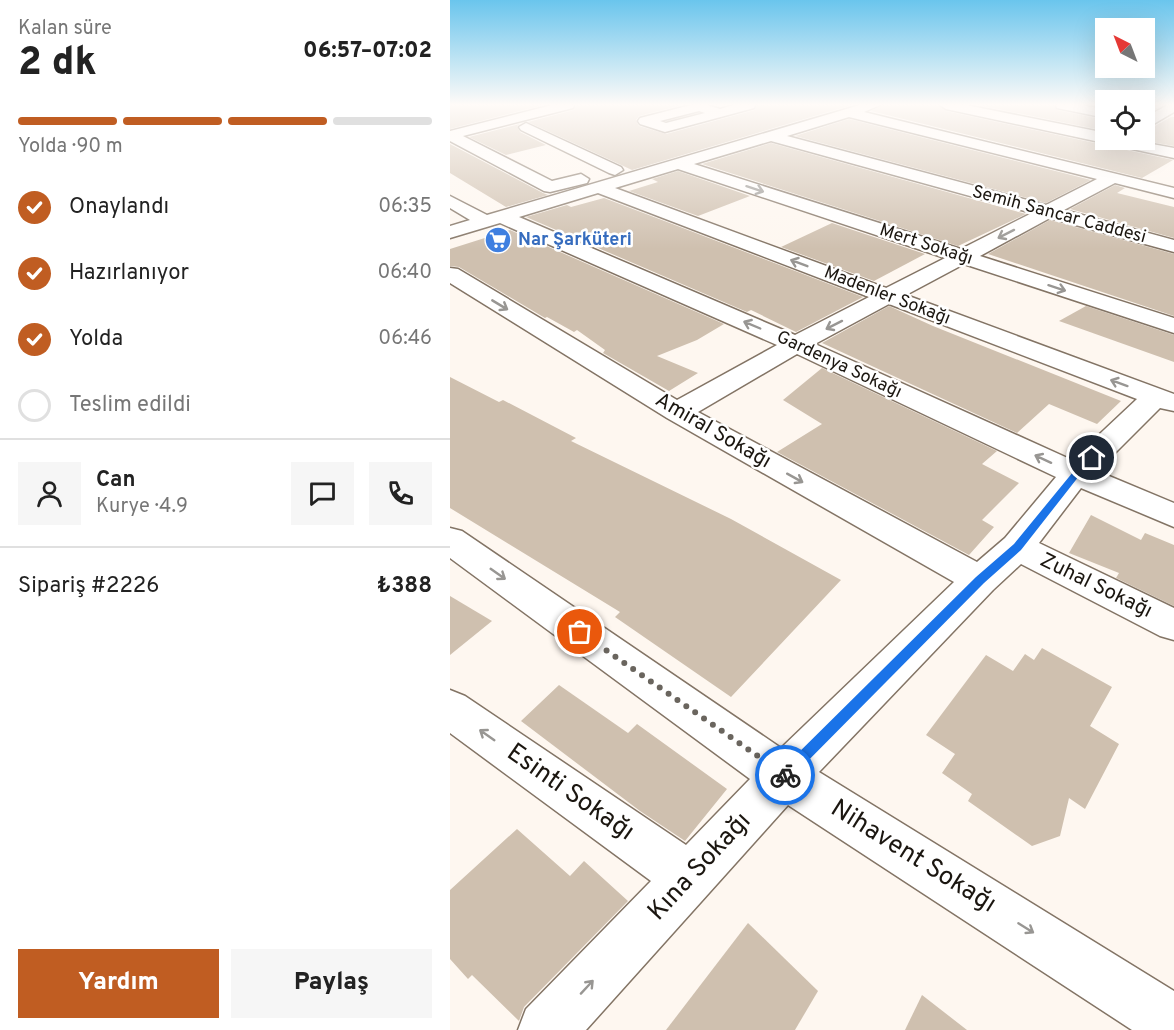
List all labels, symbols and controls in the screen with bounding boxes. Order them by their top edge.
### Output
text: Kalan süre [18,16,112,42]
north arrow [1095,18,1155,78]
map controls [1095,18,1155,150]
text: 06:57–07:02 [303,38,432,65]
text: 2 dk [18,40,97,89]
button: locate [1095,90,1155,150]
text: Yolda · 90 m [18,134,123,160]
street label: Semih Sancar Caddesi [969,181,1149,249]
one-way arrow [745,184,764,195]
icon: check [18,191,51,224]
text: Onaylandı [69,194,169,221]
text: 06:35 [378,194,432,220]
street label: Mert Sokağı [876,219,976,271]
supermarket icon: Nar Şarküteri [483,225,513,255]
place label: Nar Şarküteri [518,229,632,252]
one-way arrow [998,229,1016,241]
icon: check [18,257,51,290]
one-way arrow [790,257,809,268]
text: Hazırlanıyor [69,260,189,287]
text: 06:40 [377,260,432,286]
street label: Madenler Sokağı [820,261,954,331]
one-way arrow [1047,283,1066,294]
one-way arrow [491,299,508,311]
one-way arrow [743,319,761,330]
one-way arrow [825,320,843,331]
icon: check [18,323,51,356]
text: Yolda [69,326,123,353]
text: 06:46 [378,326,432,352]
street label: Gardenya Sokağı [773,326,905,404]
one-way arrow [1110,377,1129,388]
street label: Amiral Sokağı [650,387,776,475]
text: Teslim edildi [69,392,191,419]
pin [1066,432,1117,483]
icon: home [1075,441,1108,474]
one-way arrow [1035,452,1053,464]
button: person [18,462,81,525]
button: chat [291,462,354,525]
button: phone [369,462,432,525]
text: Can [96,467,135,494]
one-way arrow [786,472,803,484]
text: Kurye · 4.9 [96,494,188,520]
street label: Zuhal Sokağı [1035,547,1157,625]
one-way arrow [489,568,505,580]
text: Sipariş #2226 [18,573,159,600]
text: ₺388 [377,573,432,600]
pin [554,606,605,657]
icon: bag [563,615,596,648]
one-way arrow [480,729,496,741]
street label: Esinti Sokağı [500,737,640,849]
courier [755,745,815,805]
icon: bike [769,759,802,792]
street label: Nihavent Sokağı [824,793,1002,921]
street label: Kına Sokağı [641,806,759,928]
one-way arrow [1017,923,1034,935]
button: Yardım [18,949,219,1018]
button: Paylaş [231,949,432,1018]
one-way arrow [580,980,594,995]

